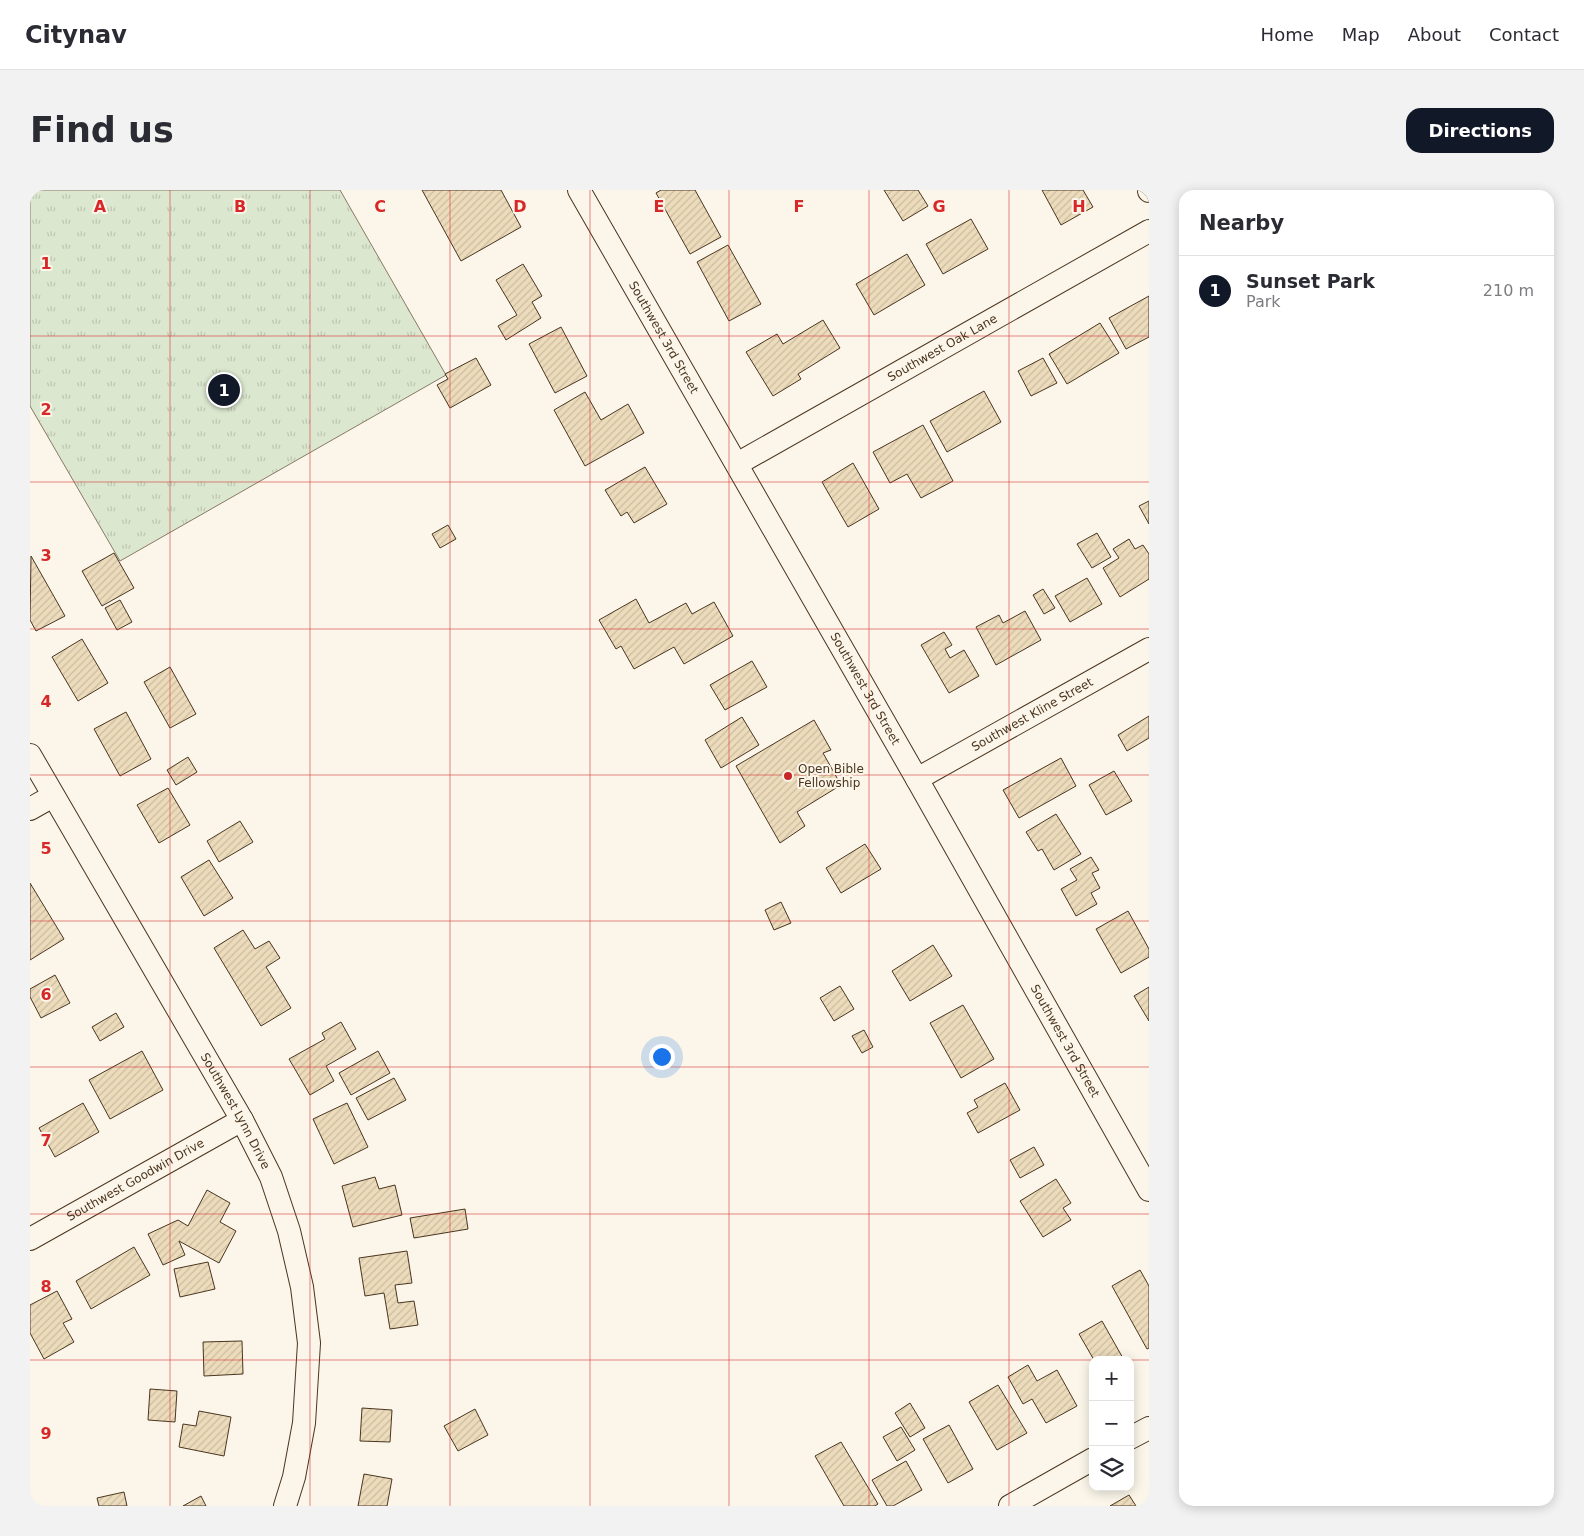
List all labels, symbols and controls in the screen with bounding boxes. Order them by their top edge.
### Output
text: Citynav [25,21,127,49]
text: Home [1261,24,1314,45]
text: Map [1342,24,1380,45]
text: About [1408,24,1461,45]
text: Contact [1489,24,1559,45]
button: Directions [1406,108,1554,153]
text: Find us [30,110,174,150]
text: A [94,197,107,216]
text: B [234,197,246,216]
text: C [374,197,386,216]
text: D [513,197,527,216]
text: E [654,197,664,216]
text: F [794,197,804,216]
text: G [932,197,946,216]
text: H [1072,197,1086,216]
text: Nearby [1199,211,1284,235]
text: 1 [40,254,52,273]
text: Sunset Park [1246,270,1375,292]
street label: Southwest 3rd Street [626,279,701,396]
text: 1 [1209,281,1221,300]
text: 210 m [1483,281,1534,300]
text: Park [1246,292,1281,311]
street label: Southwest Oak Lane [885,311,1000,384]
pin: 1 [208,371,240,409]
text: 2 [40,400,52,419]
text: 3 [40,546,52,565]
street label: Southwest 3rd Street [827,630,903,748]
street label: Southwest Kline Street [969,675,1096,754]
text: 4 [40,692,52,711]
place label: Open Bible Fellowship [798,762,864,790]
marker: Open Bible Fellowship [782,770,794,782]
text: 5 [40,839,52,858]
street label: Southwest 3rd Street [1028,982,1102,1100]
text: 6 [40,985,52,1004]
your location [649,1044,675,1070]
street label: Southwest Lynn Drive [198,1050,273,1172]
text: 7 [40,1131,52,1150]
street label: Southwest Goodwin Drive [64,1136,207,1224]
text: 8 [40,1277,52,1296]
map controls [1089,1356,1134,1491]
button: + [1089,1356,1134,1401]
button: − [1089,1401,1134,1446]
text: 9 [40,1424,52,1443]
button: layers [1089,1446,1134,1491]

